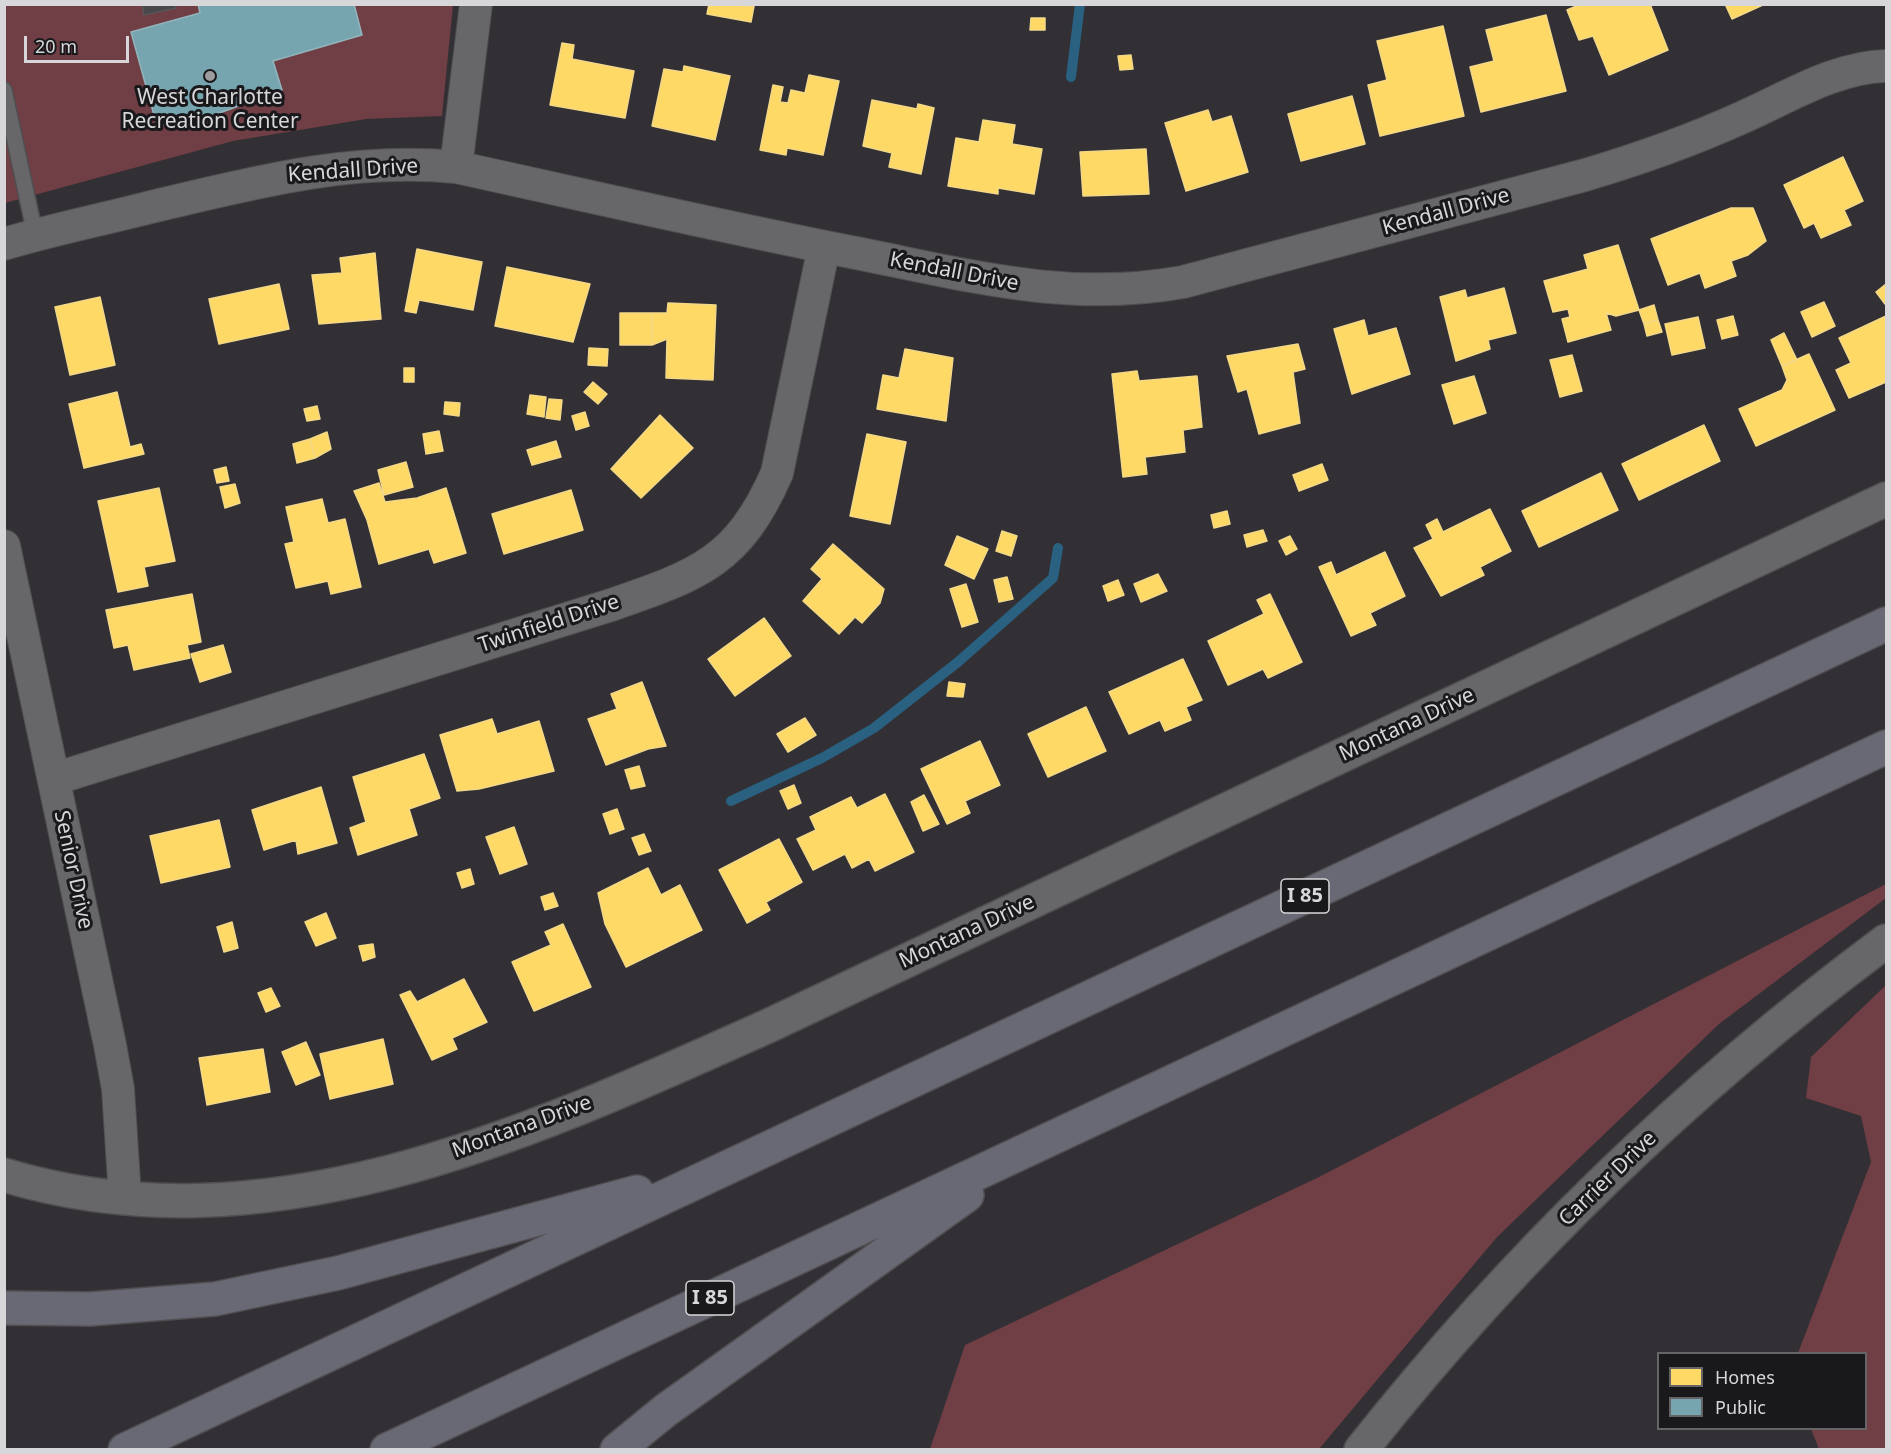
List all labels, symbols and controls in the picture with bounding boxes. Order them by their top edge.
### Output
scale bar [27,24,132,62]
text: 20 m [35,34,77,58]
marker: West Charlotte Recreation Center [203,69,217,83]
place label: West Charlotte Recreation Center [121,85,299,135]
street label: Kendall Drive [287,154,419,188]
street label: Kendall Drive [1380,183,1512,241]
street label: Kendall Drive [887,247,1021,297]
street label: Twinfield Drive [476,589,622,659]
street label: Montana Drive [1335,683,1479,767]
street label: Senior Drive [48,808,98,932]
road number: I 85 [1281,879,1329,913]
street label: Montana Drive [895,890,1039,974]
street label: Montana Drive [449,1090,595,1164]
street label: Carrier Drive [1554,1126,1662,1232]
road number: I 85 [686,1281,734,1315]
legend [1657,1352,1867,1430]
text: Homes [1715,1365,1775,1389]
text: Public [1715,1395,1766,1419]

